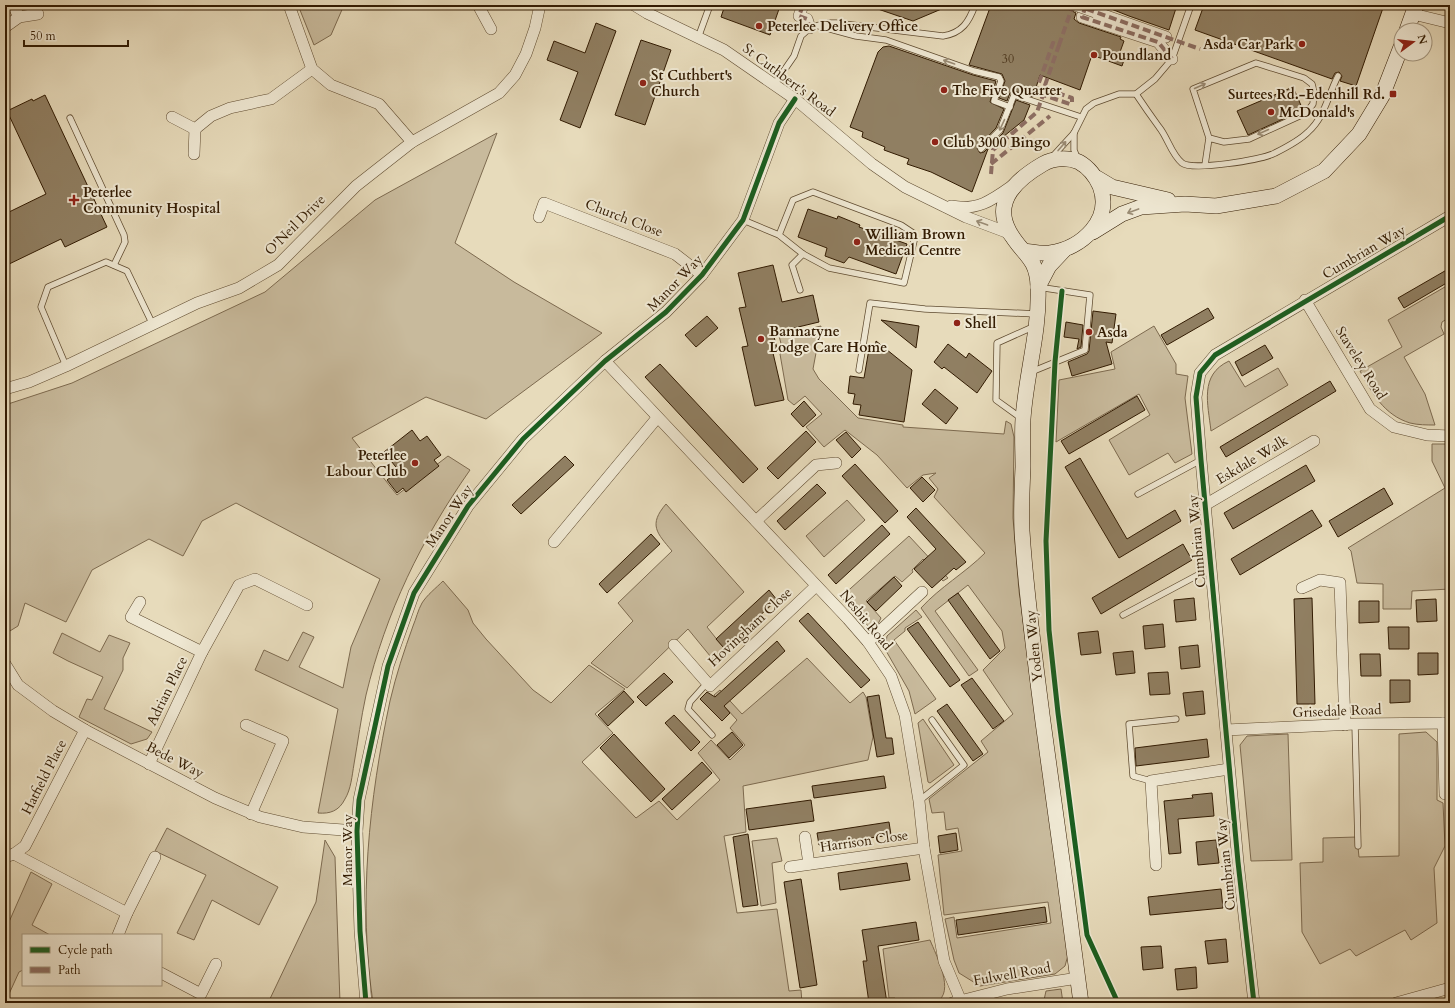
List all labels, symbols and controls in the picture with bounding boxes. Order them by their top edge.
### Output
place label: Peterlee Delivery Office [767,17,918,36]
marker: Peterlee Delivery Office [754,21,764,31]
scale bar [24,22,128,48]
north arrow [1393,22,1433,62]
text: 50 m [30,28,57,44]
text: N [1414,33,1431,47]
place label: Asda Car Park [1203,35,1294,54]
street label: St Cuthbert's Road [739,39,840,121]
marker: Asda Car Park [1297,39,1307,49]
place label: Poundland [1102,46,1171,65]
marker: Poundland [1089,50,1099,60]
house number: 30 [1002,51,1014,67]
one-way arrow [943,57,955,65]
place label: St Cuthbert's Church [651,66,732,101]
marker: St Cuthbert's Church [638,78,648,88]
place label: The Five Quarter [952,81,1062,100]
one-way arrow [1194,82,1206,89]
marker: The Five Quarter [939,85,949,95]
place label: Surtees Rd.-Edenhill Rd. [1228,85,1385,104]
marker: Surtees Rd.-Edenhill Rd. [1388,89,1398,99]
place label: McDonald's [1279,103,1355,122]
marker: McDonald's [1266,107,1276,117]
one-way arrow [998,119,1005,131]
one-way arrow [1258,129,1270,136]
place label: Club 3000 Bingo [943,133,1051,152]
marker: Club 3000 Bingo [930,137,940,147]
one-way arrow [1058,141,1067,152]
place label: Peterlee Community Hospital [83,183,220,218]
street label: O'Neil Drive [260,190,330,260]
marker: Peterlee Community Hospital [68,194,80,206]
street label: Church Close [582,194,666,242]
one-way arrow [1127,207,1139,215]
one-way arrow [976,218,988,226]
street label: Cumbrian Way [1319,220,1410,284]
place label: William Brown Medical Centre [864,225,965,260]
marker: William Brown Medical Centre [852,237,862,247]
street label: Manor Way [643,250,707,316]
place label: Shell [965,314,996,333]
marker: Shell [952,318,962,328]
place label: Bannatyne Lodge Care Home [769,322,887,357]
place label: Asda [1097,323,1128,342]
street label: Staveley Road [1331,323,1391,404]
marker: Asda [1084,327,1094,337]
marker: Bannatyne Lodge Care Home [756,334,766,344]
street label: Eskdale Walk [1213,431,1292,489]
place label: Peterlee Labour Club [326,446,407,481]
marker: Peterlee Labour Club [410,458,420,468]
street label: Manor Way [421,480,477,551]
street label: Cumbrian Way [1183,493,1211,588]
street label: Hovingham Close [704,583,796,671]
street label: Nesbit Road [835,586,897,655]
street label: Yoden Way [1021,608,1047,683]
street label: Adrian Place [142,653,192,729]
street label: Grisedale Road [1292,700,1382,722]
street label: Hatfield Place [17,736,71,818]
street label: Bede Way [143,737,208,783]
street label: Manor Way [338,813,357,886]
street label: Cumbrian Way [1212,816,1240,911]
street label: Harrison Close [819,825,909,857]
legend [22,934,162,986]
text: Cycle path [58,942,113,958]
street label: Fulwell Road [972,958,1053,990]
text: Path [58,962,81,978]

